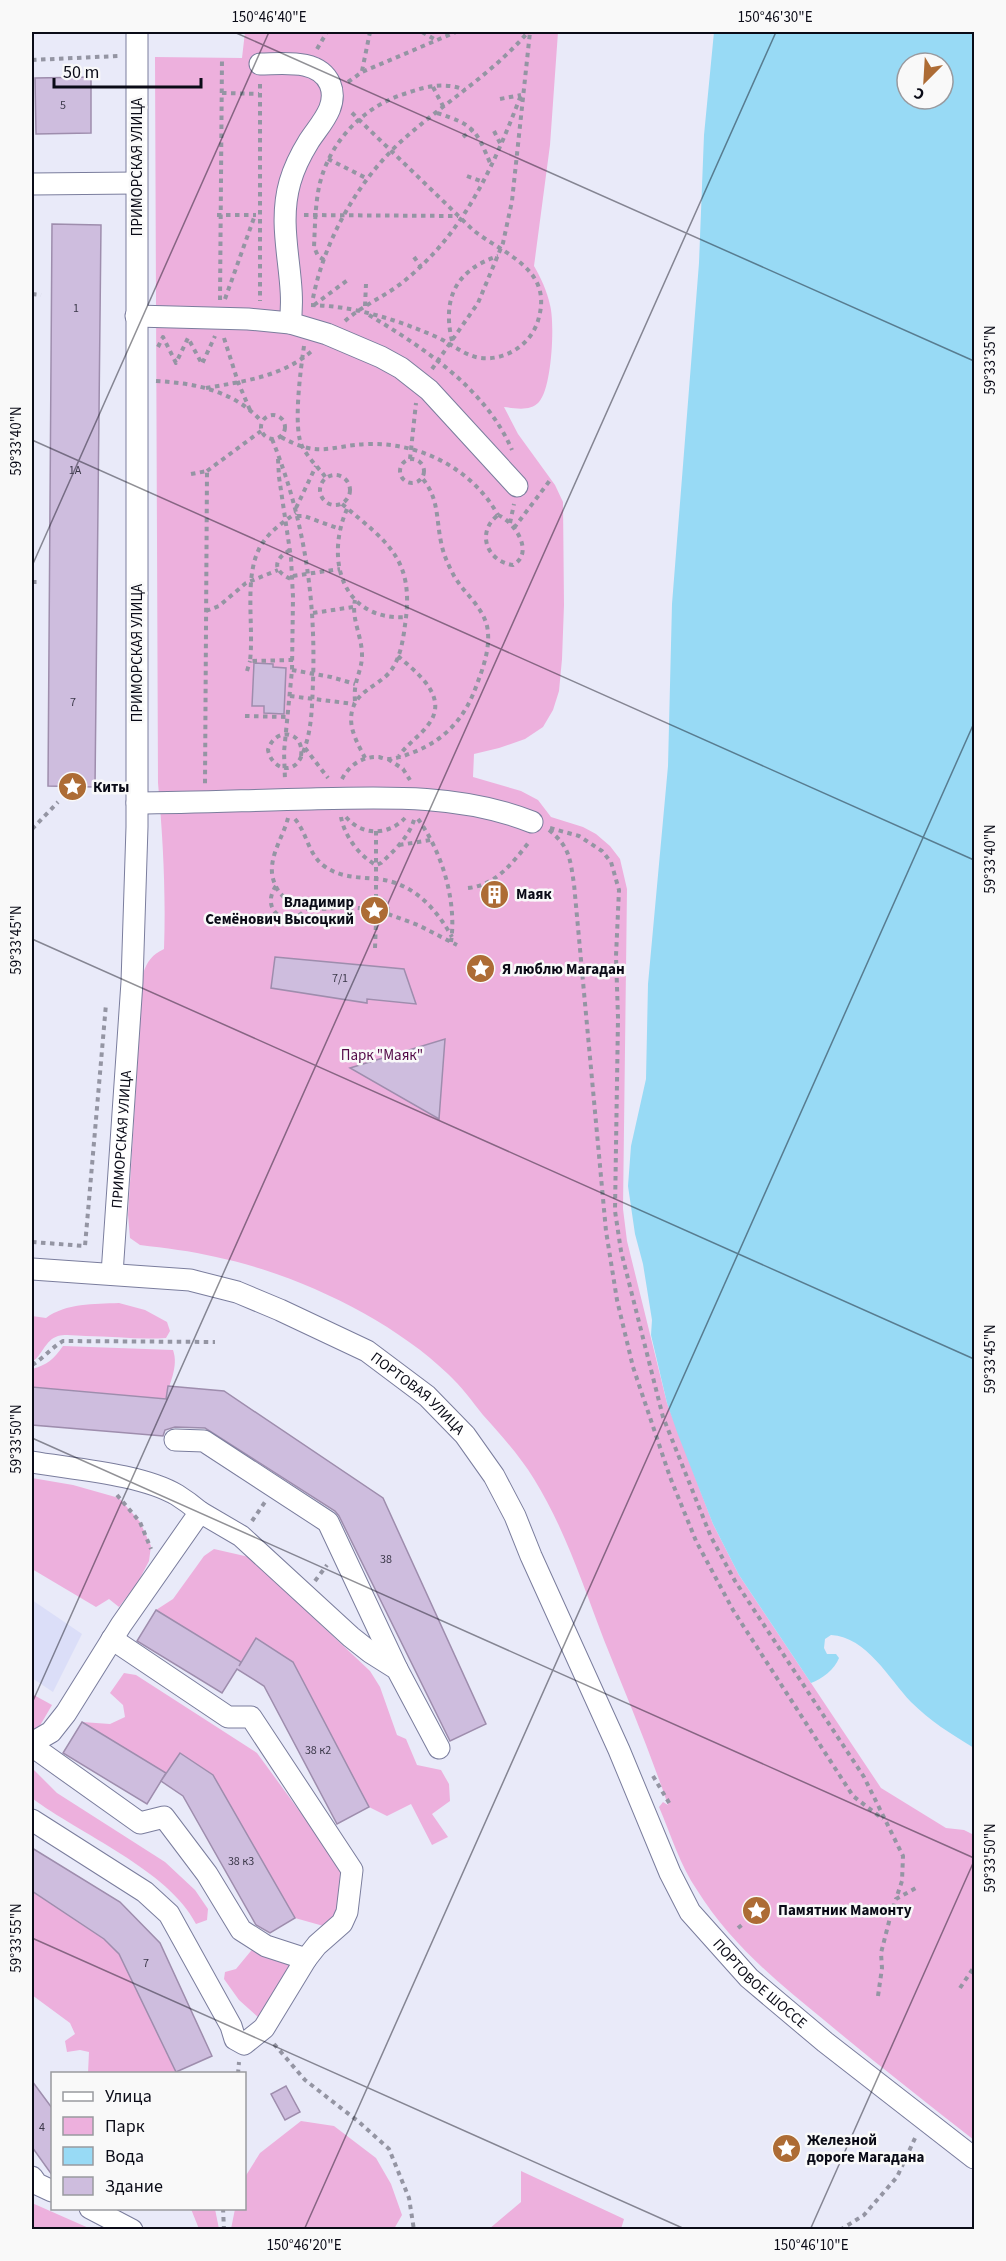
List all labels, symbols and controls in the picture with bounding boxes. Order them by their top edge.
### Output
text: 150°46'40"E [231,7,307,28]
text: 150°46'30"E [737,7,813,28]
scale bar [54,51,201,89]
north arrow [895,51,955,111]
text: 50 m [63,60,99,85]
text: С [911,82,928,106]
house number: 5 [60,97,66,114]
street label: ПРИМОРСКАЯ УЛИЦА [127,97,148,236]
house number: 1 [73,300,79,317]
text: 59°33'35"N [980,325,1001,395]
text: 59°33'40"N [6,406,27,476]
house number: 1А [69,462,82,479]
street label: ПРИМОРСКАЯ УЛИЦА [127,583,148,722]
house number: 7 [70,694,76,711]
place icon: Киты [56,771,88,803]
place label: Киты [93,777,129,798]
text: 59°33'40"N [980,824,1001,894]
building icon: Маяк [479,878,511,910]
place label: Маяк [516,884,553,905]
place label: Владимир Семёнович Высоцкий [205,892,354,930]
place icon: Владимир Семёнович Высоцкий [359,895,391,927]
text: 59°33'45"N [6,905,27,975]
place icon: Я люблю Магадан [465,953,497,985]
place label: Я люблю Магадан [502,959,625,980]
house number: 7/1 [332,970,348,987]
park label: Парк "Маяк" [341,1045,423,1066]
street label: ПРИМОРСКАЯ УЛИЦА [107,1069,137,1209]
text: 59°33'45"N [980,1324,1001,1394]
street label: ПОРТОВАЯ УЛИЦА [366,1347,470,1440]
text: 59°33'50"N [6,1404,27,1474]
house number: 38 [380,1551,392,1568]
house number: 38 к2 [305,1742,331,1759]
text: 59°33'50"N [980,1823,1001,1893]
house number: 38 к3 [228,1853,254,1870]
place icon: Памятник Мамонту [741,1894,773,1926]
place label: Памятник Мамонту [778,1900,912,1921]
text: 59°33'55"N [6,1903,27,1973]
street label: ПОРТОВОЕ ШОССЕ [708,1934,812,2034]
house number: 7 [143,1955,149,1972]
legend [51,2072,246,2210]
text: Улица [105,2084,152,2109]
text: Парк [105,2114,145,2139]
house number: 4 [39,2119,45,2136]
place label: Железной дороге Магадана [807,2130,924,2168]
place icon: Железной дороге Магадана [770,2133,802,2165]
text: Вода [105,2144,144,2169]
text: Здание [105,2174,163,2199]
text: 150°46'20"E [266,2235,342,2256]
text: 150°46'10"E [773,2235,849,2256]

